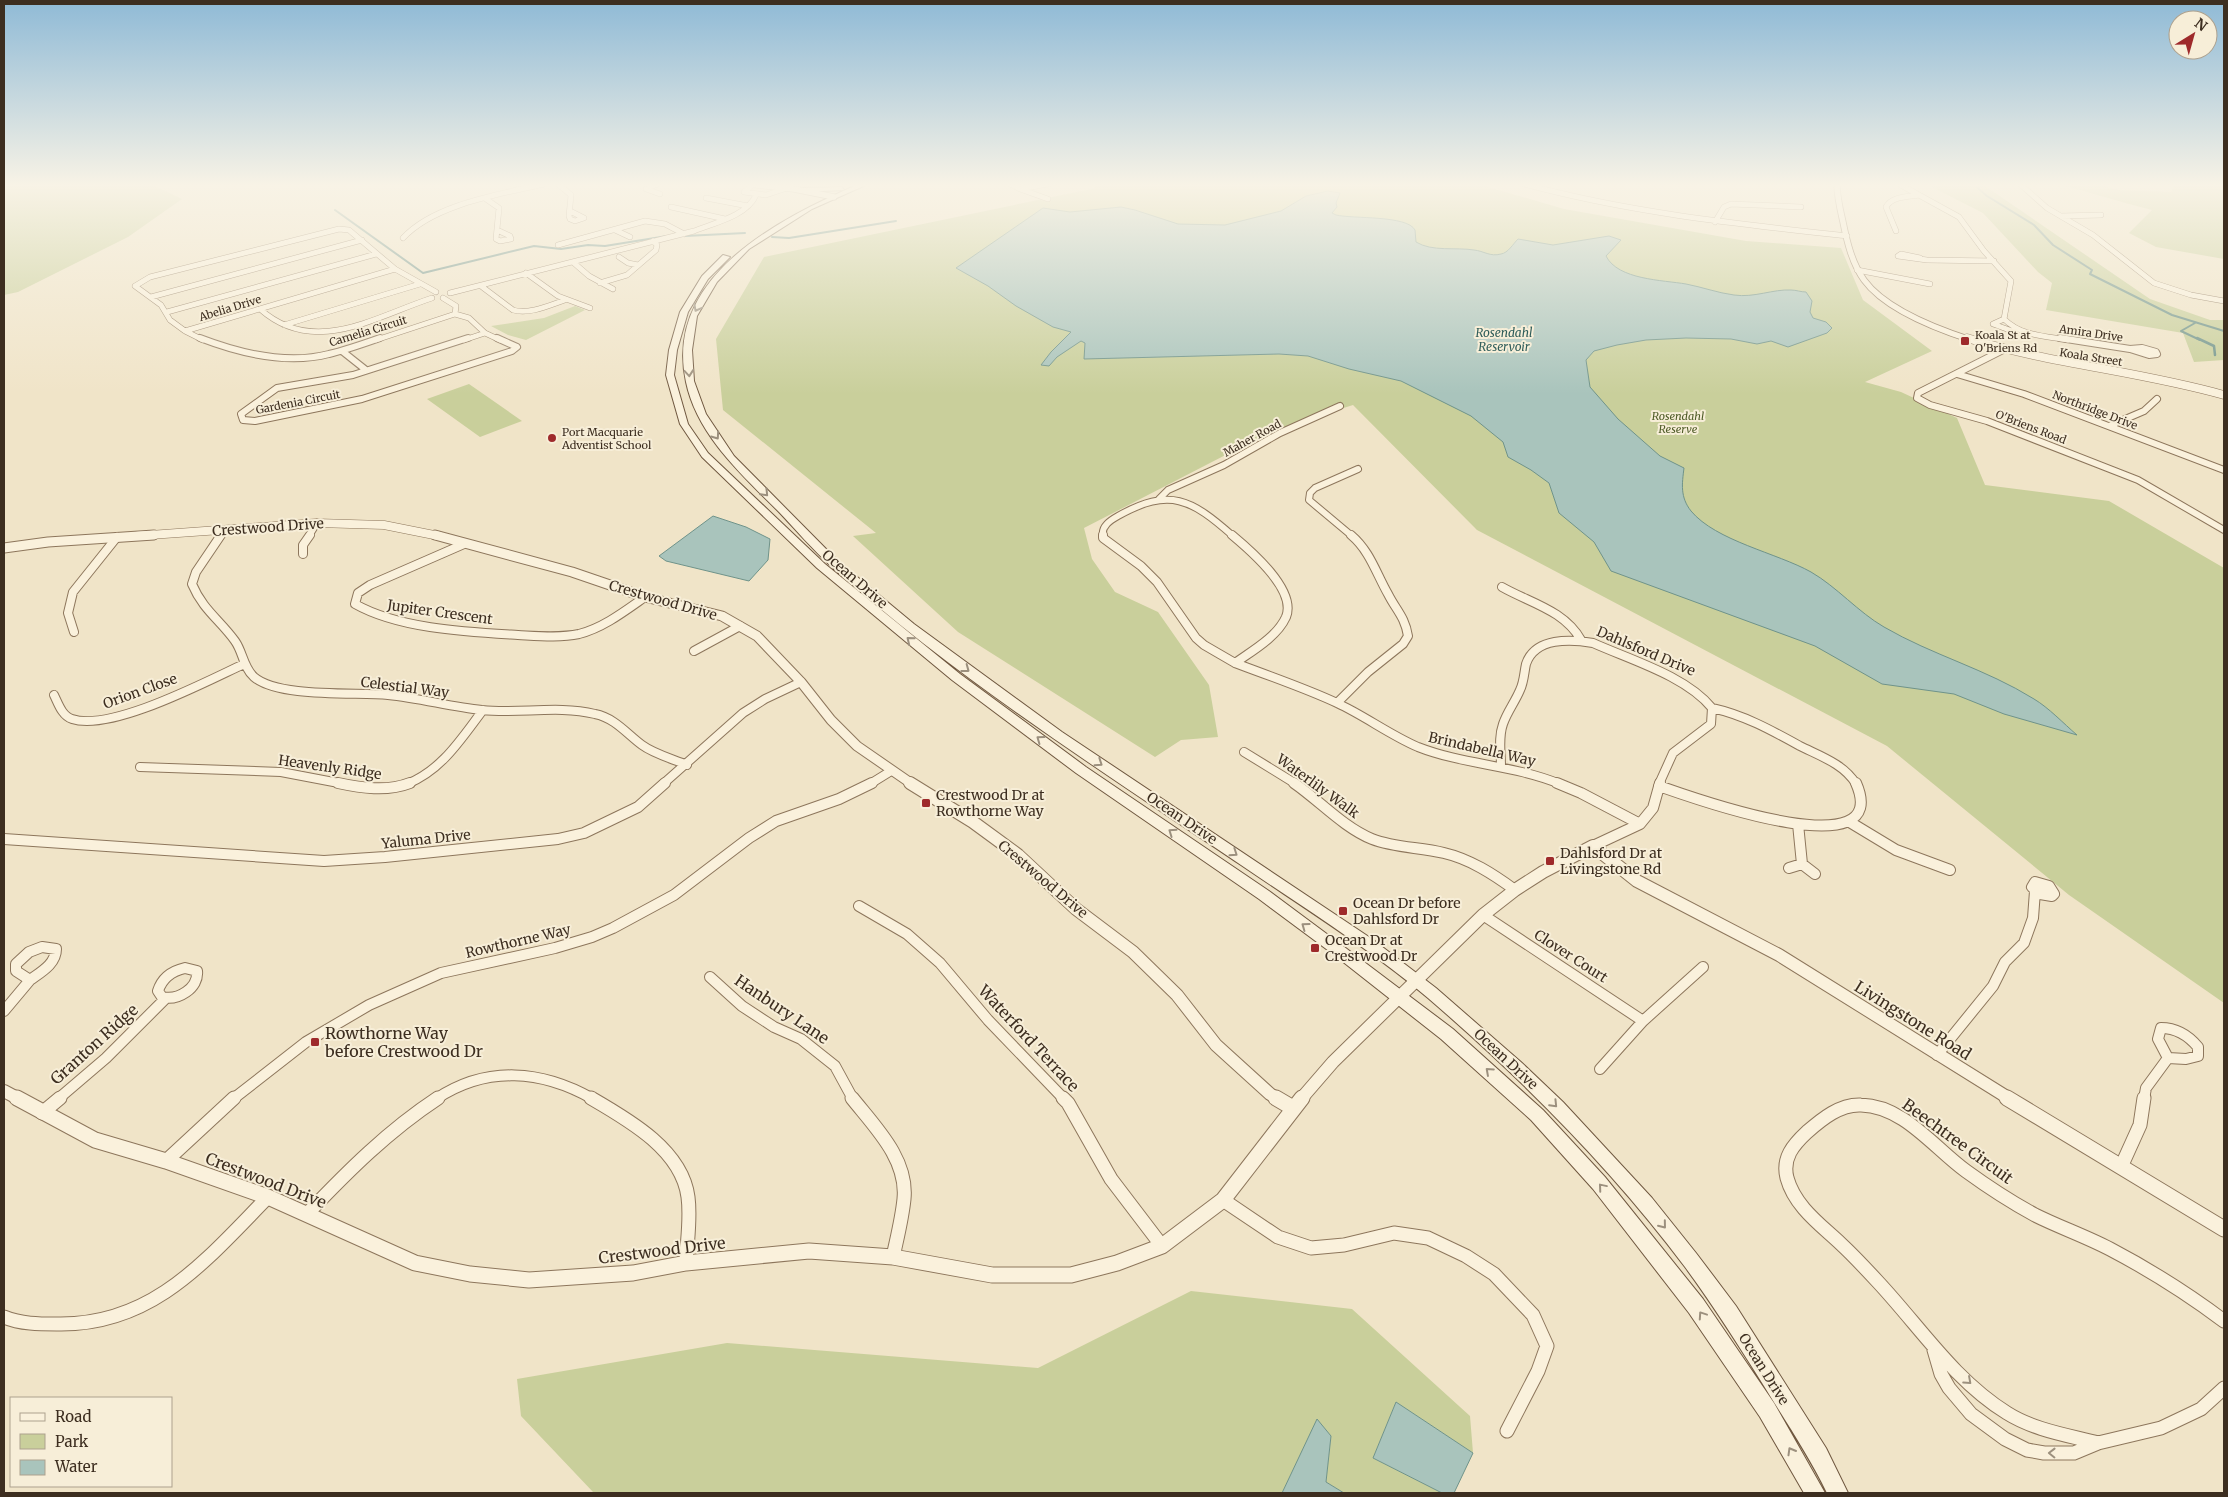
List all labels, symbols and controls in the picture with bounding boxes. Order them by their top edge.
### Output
north arrow [2168,10,2218,60]
text: N [2191,14,2211,35]
street label: Abelia Drive [196,292,263,324]
one-way arrow [693,303,703,312]
street label: Camelia Circuit [327,312,409,349]
street label: Amira Drive [2057,321,2124,344]
water label: Rosendahl Reservoir [1475,325,1533,354]
place label: Koala St at O'Briens Rd [1975,328,2037,355]
marker: Koala St at O'Briens Rd [1959,335,1971,347]
street label: Koala Street [2058,345,2124,369]
one-way arrow [683,369,694,377]
street label: Gardenia Circuit [255,387,342,417]
street label: Northridge Drive [2051,387,2140,433]
street label: O'Briens Road [1994,407,2069,447]
park label: Rosendahl Reserve [1652,409,1704,436]
street label: Maher Road [1221,416,1284,460]
place label: Port Macquarie Adventist School [561,425,652,452]
one-way arrow [710,431,719,440]
marker: Port Macquarie Adventist School [546,432,558,444]
one-way arrow [759,488,768,497]
street label: Crestwood Drive [212,514,324,540]
street label: Ocean Drive [818,546,892,612]
street label: Crestwood Drive [607,576,719,624]
street label: Jupiter Crescent [385,596,494,628]
street label: Dahlsford Drive [1594,622,1698,680]
one-way arrow [907,638,916,646]
one-way arrow [960,663,970,672]
street label: Orion Close [101,669,179,713]
street label: Celestial Way [360,673,451,701]
street label: Brindabella Way [1426,728,1538,770]
one-way arrow [1037,736,1046,744]
street label: Waterlily Walk [1272,749,1363,822]
street label: Heavenly Ridge [277,751,383,783]
one-way arrow [1094,756,1103,766]
place label: Crestwood Dr at Rowthorne Way [936,786,1045,820]
street label: Ocean Drive [1143,788,1221,848]
marker: Crestwood Dr at Rowthorne Way [920,797,932,809]
street label: Yaluma Drive [379,825,472,853]
one-way arrow [1169,829,1178,838]
street label: Crestwood Drive [994,836,1092,922]
place label: Dahlsford Dr at Livingstone Rd [1560,844,1663,878]
one-way arrow [1228,847,1238,856]
marker: Dahlsford Dr at Livingstone Rd [1544,855,1556,867]
place label: Ocean Dr before Dahlsford Dr [1353,894,1460,928]
marker: Ocean Dr before Dahlsford Dr [1337,905,1349,917]
street label: Rowthorne Way [464,920,573,962]
one-way arrow [1301,923,1311,932]
street label: Clover Court [1531,926,1612,987]
place label: Ocean Dr at Crestwood Dr [1325,931,1417,965]
marker: Ocean Dr at Crestwood Dr [1309,942,1321,954]
street label: Hanbury Lane [731,970,833,1048]
street label: Livingstone Road [1851,976,1975,1064]
street label: Waterford Terrace [974,980,1084,1096]
street label: Granton Ridge [46,1000,142,1088]
place label: Rowthorne Way before Crestwood Dr [324,1023,483,1061]
street label: Ocean Drive [1470,1025,1542,1093]
marker: Rowthorne Way before Crestwood Dr [309,1036,321,1048]
one-way arrow [1485,1068,1494,1077]
street label: Beechtree Circuit [1899,1094,2018,1188]
one-way arrow [1548,1099,1557,1108]
street label: Crestwood Drive [203,1148,329,1212]
one-way arrow [1599,1184,1608,1193]
one-way arrow [1657,1219,1665,1228]
street label: Crestwood Drive [597,1232,727,1268]
one-way arrow [1699,1311,1708,1321]
street label: Ocean Drive [1735,1330,1793,1408]
one-way arrow [1963,1375,1972,1384]
legend [10,1397,172,1487]
text: Road [55,1407,91,1426]
text: Park [55,1432,89,1451]
one-way arrow [1787,1447,1797,1456]
one-way arrow [2048,1448,2056,1458]
text: Water [54,1457,98,1476]

